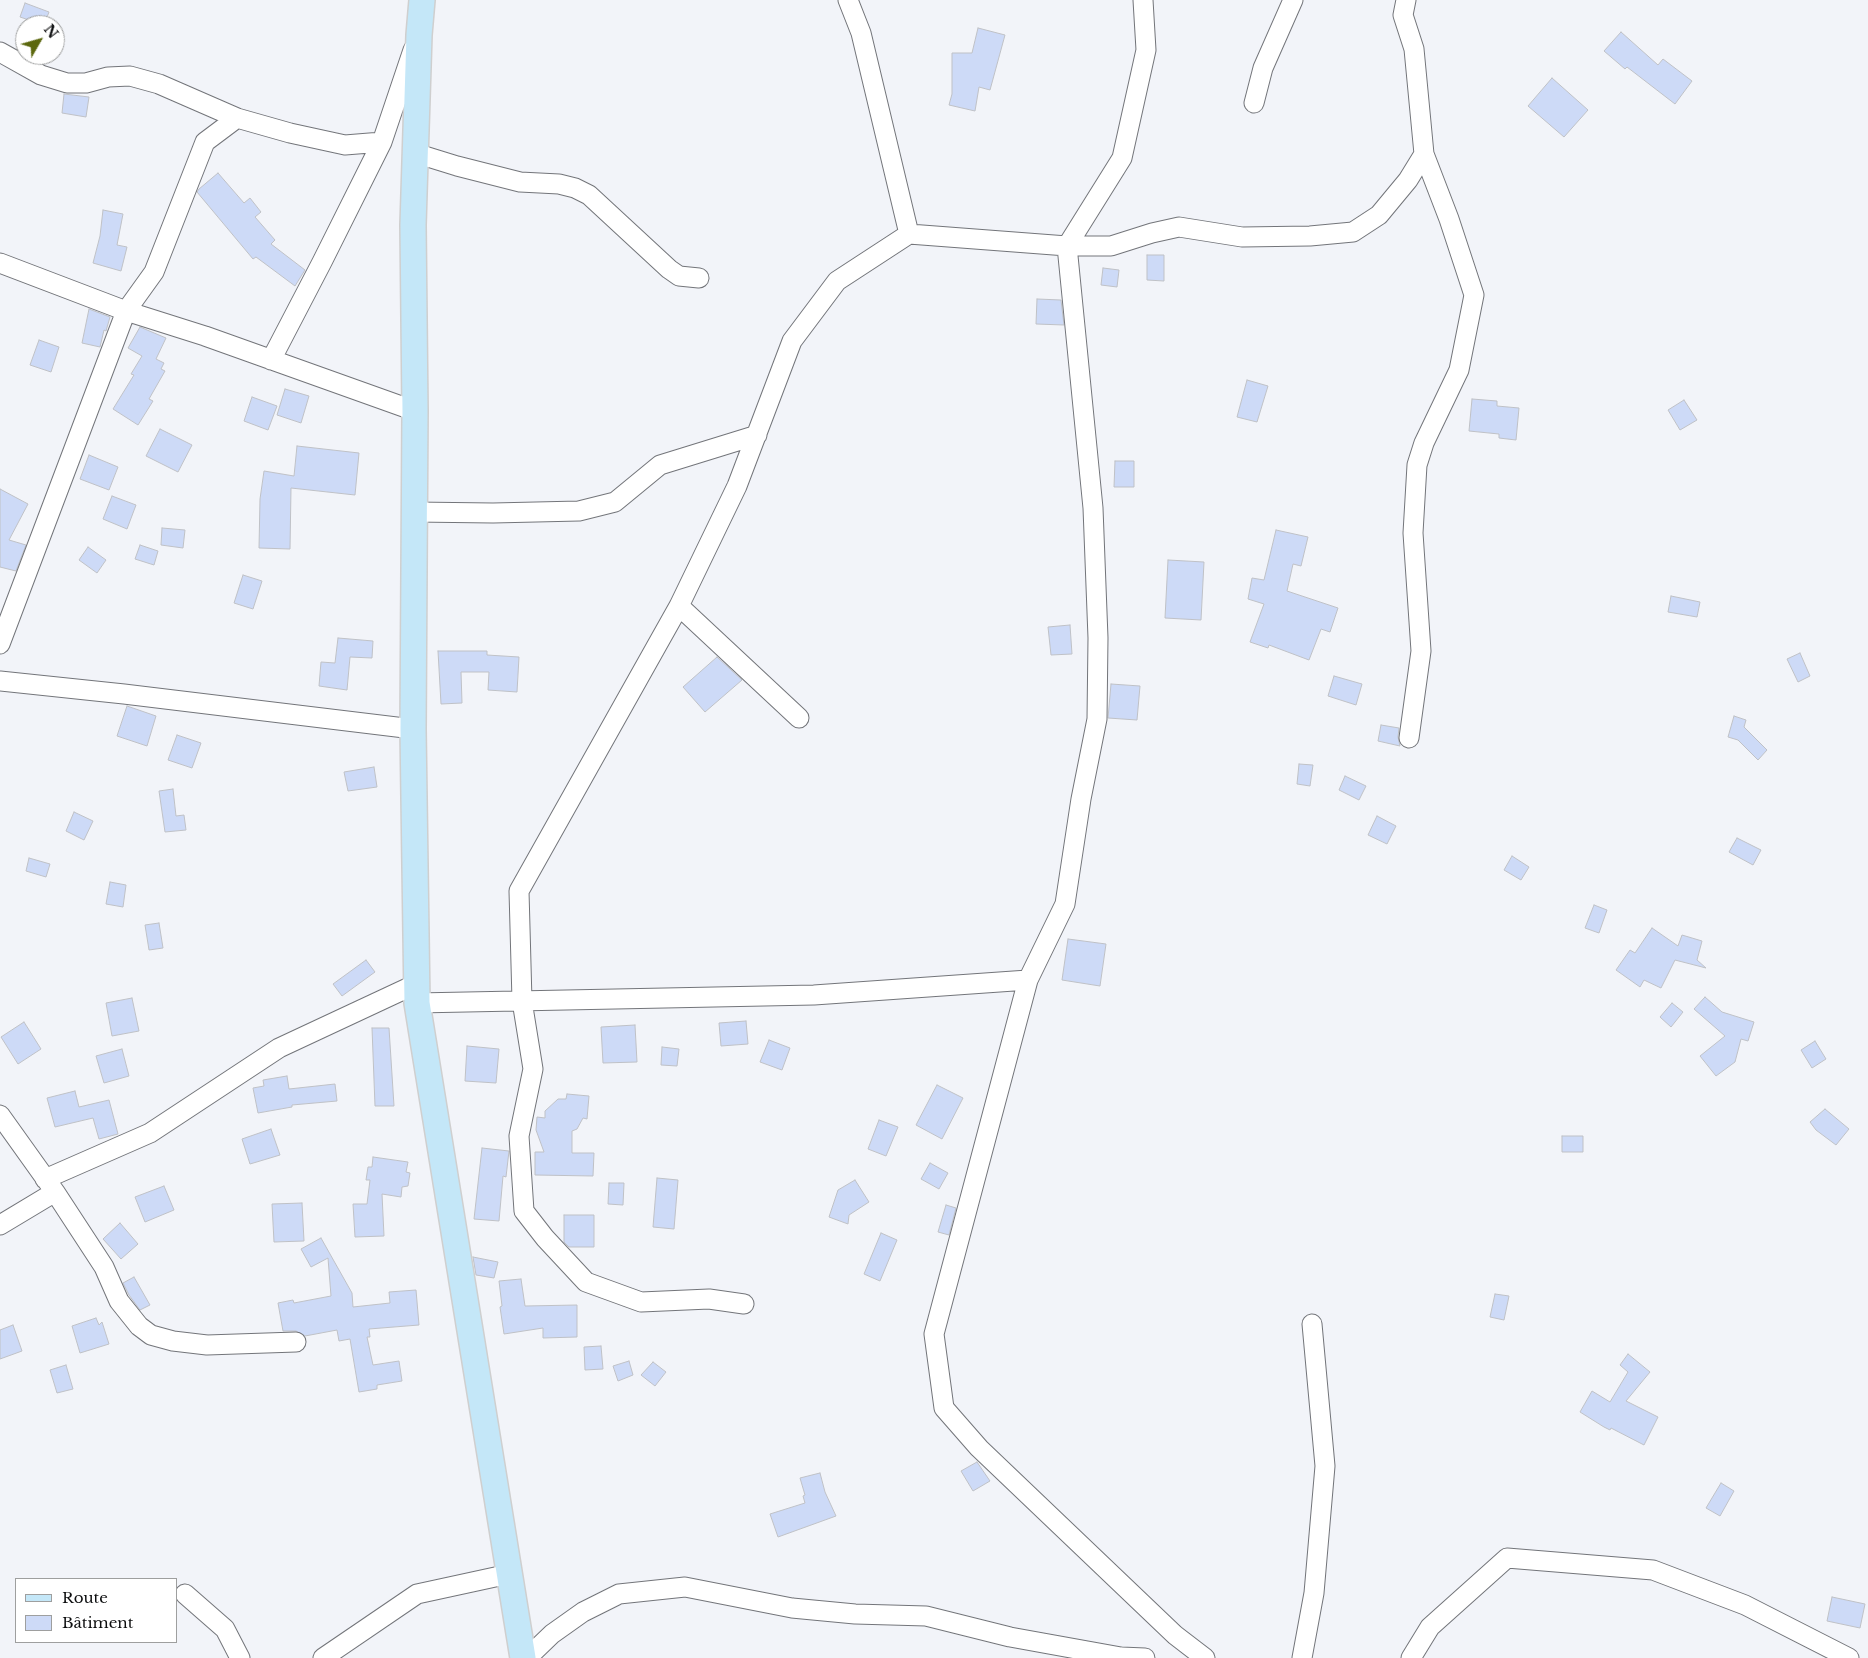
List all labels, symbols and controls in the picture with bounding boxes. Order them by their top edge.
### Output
north arrow [15,15,65,65]
text: N [40,21,62,42]
legend [15,1578,178,1643]
text: Route [62,1588,108,1607]
text: Bâtiment [62,1613,133,1632]

